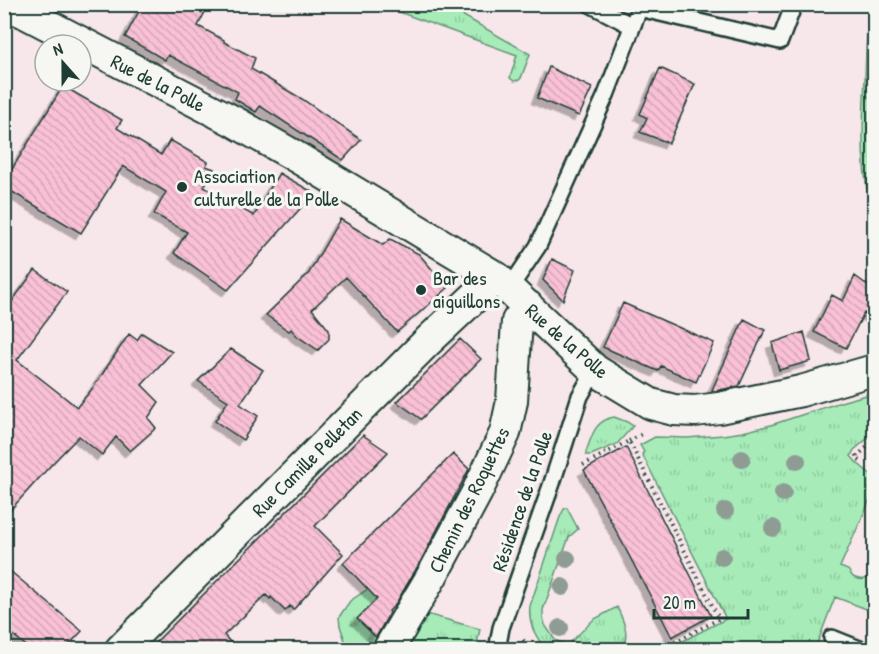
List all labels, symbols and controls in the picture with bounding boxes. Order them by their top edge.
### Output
north arrow [33,33,93,93]
text: N [50,37,66,61]
street label: Rue de la Polle [107,47,210,118]
place label: Association culturelle de la Polle [194,162,339,212]
marker: Association culturelle de la Polle [175,180,189,194]
place label: Bar des aiguillons [433,264,500,314]
marker: Bar des aiguillons [414,283,428,297]
street label: Rue de la Polle [520,297,615,384]
street label: Rue Camille Pelletan [246,401,368,523]
street label: Chemin des Roquettes [422,422,516,577]
street label: Résidence de la Polle [485,427,558,575]
scale bar [654,582,748,620]
text: 20 m [663,590,696,615]

